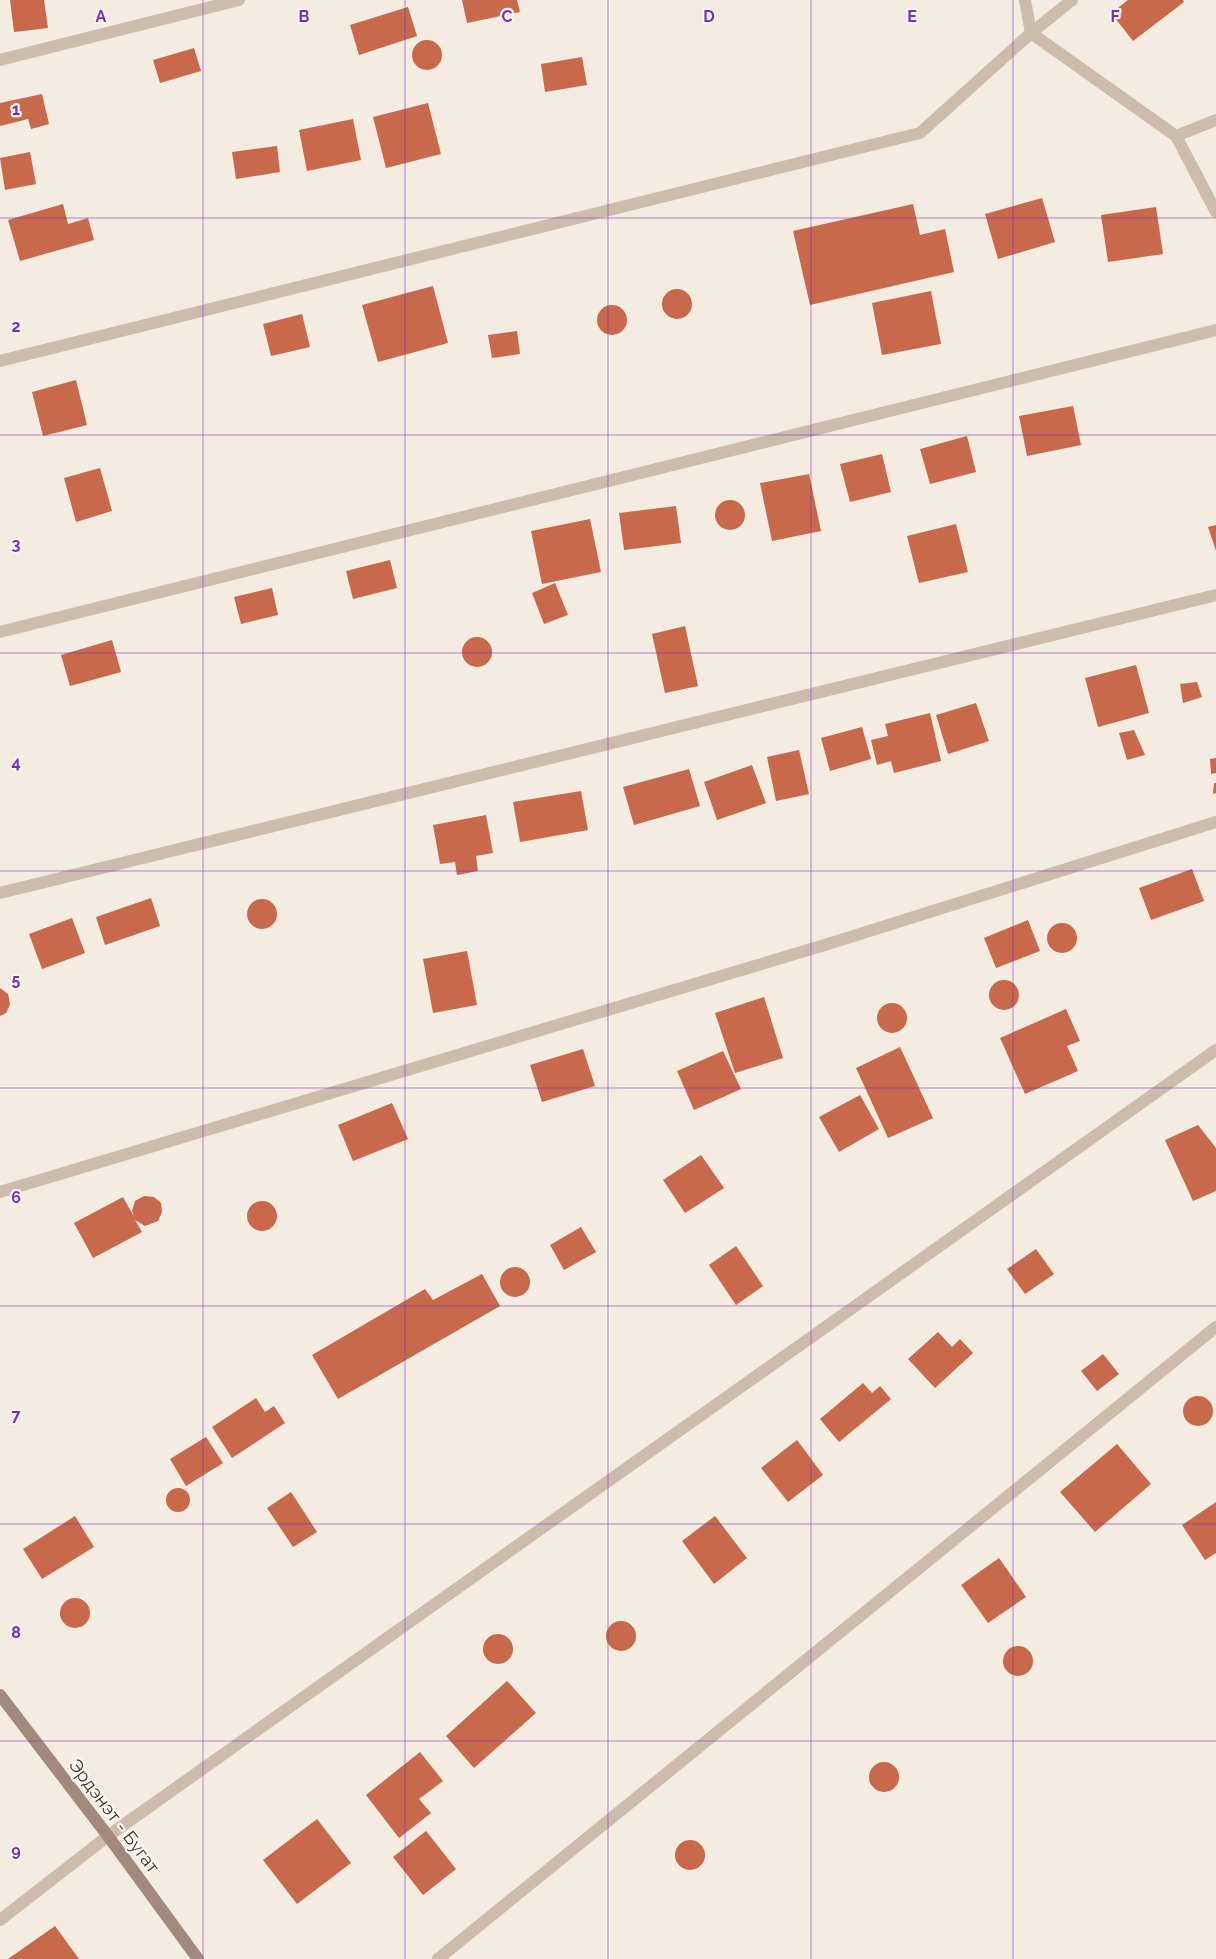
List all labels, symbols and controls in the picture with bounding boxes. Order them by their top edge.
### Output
text: A [96,7,107,26]
text: B [299,7,310,26]
text: C [502,7,513,26]
text: D [703,7,715,26]
text: E [907,7,917,26]
text: F [1110,7,1120,26]
text: 1 [12,100,20,119]
text: 2 [11,317,21,336]
text: 3 [12,535,21,554]
text: 4 [11,753,21,772]
text: 5 [12,970,21,989]
text: 6 [11,1188,21,1207]
text: 7 [12,1406,21,1425]
text: 8 [11,1623,21,1642]
street label: Эрдэнэт - Бугат [65,1755,164,1877]
text: 9 [11,1841,21,1860]

